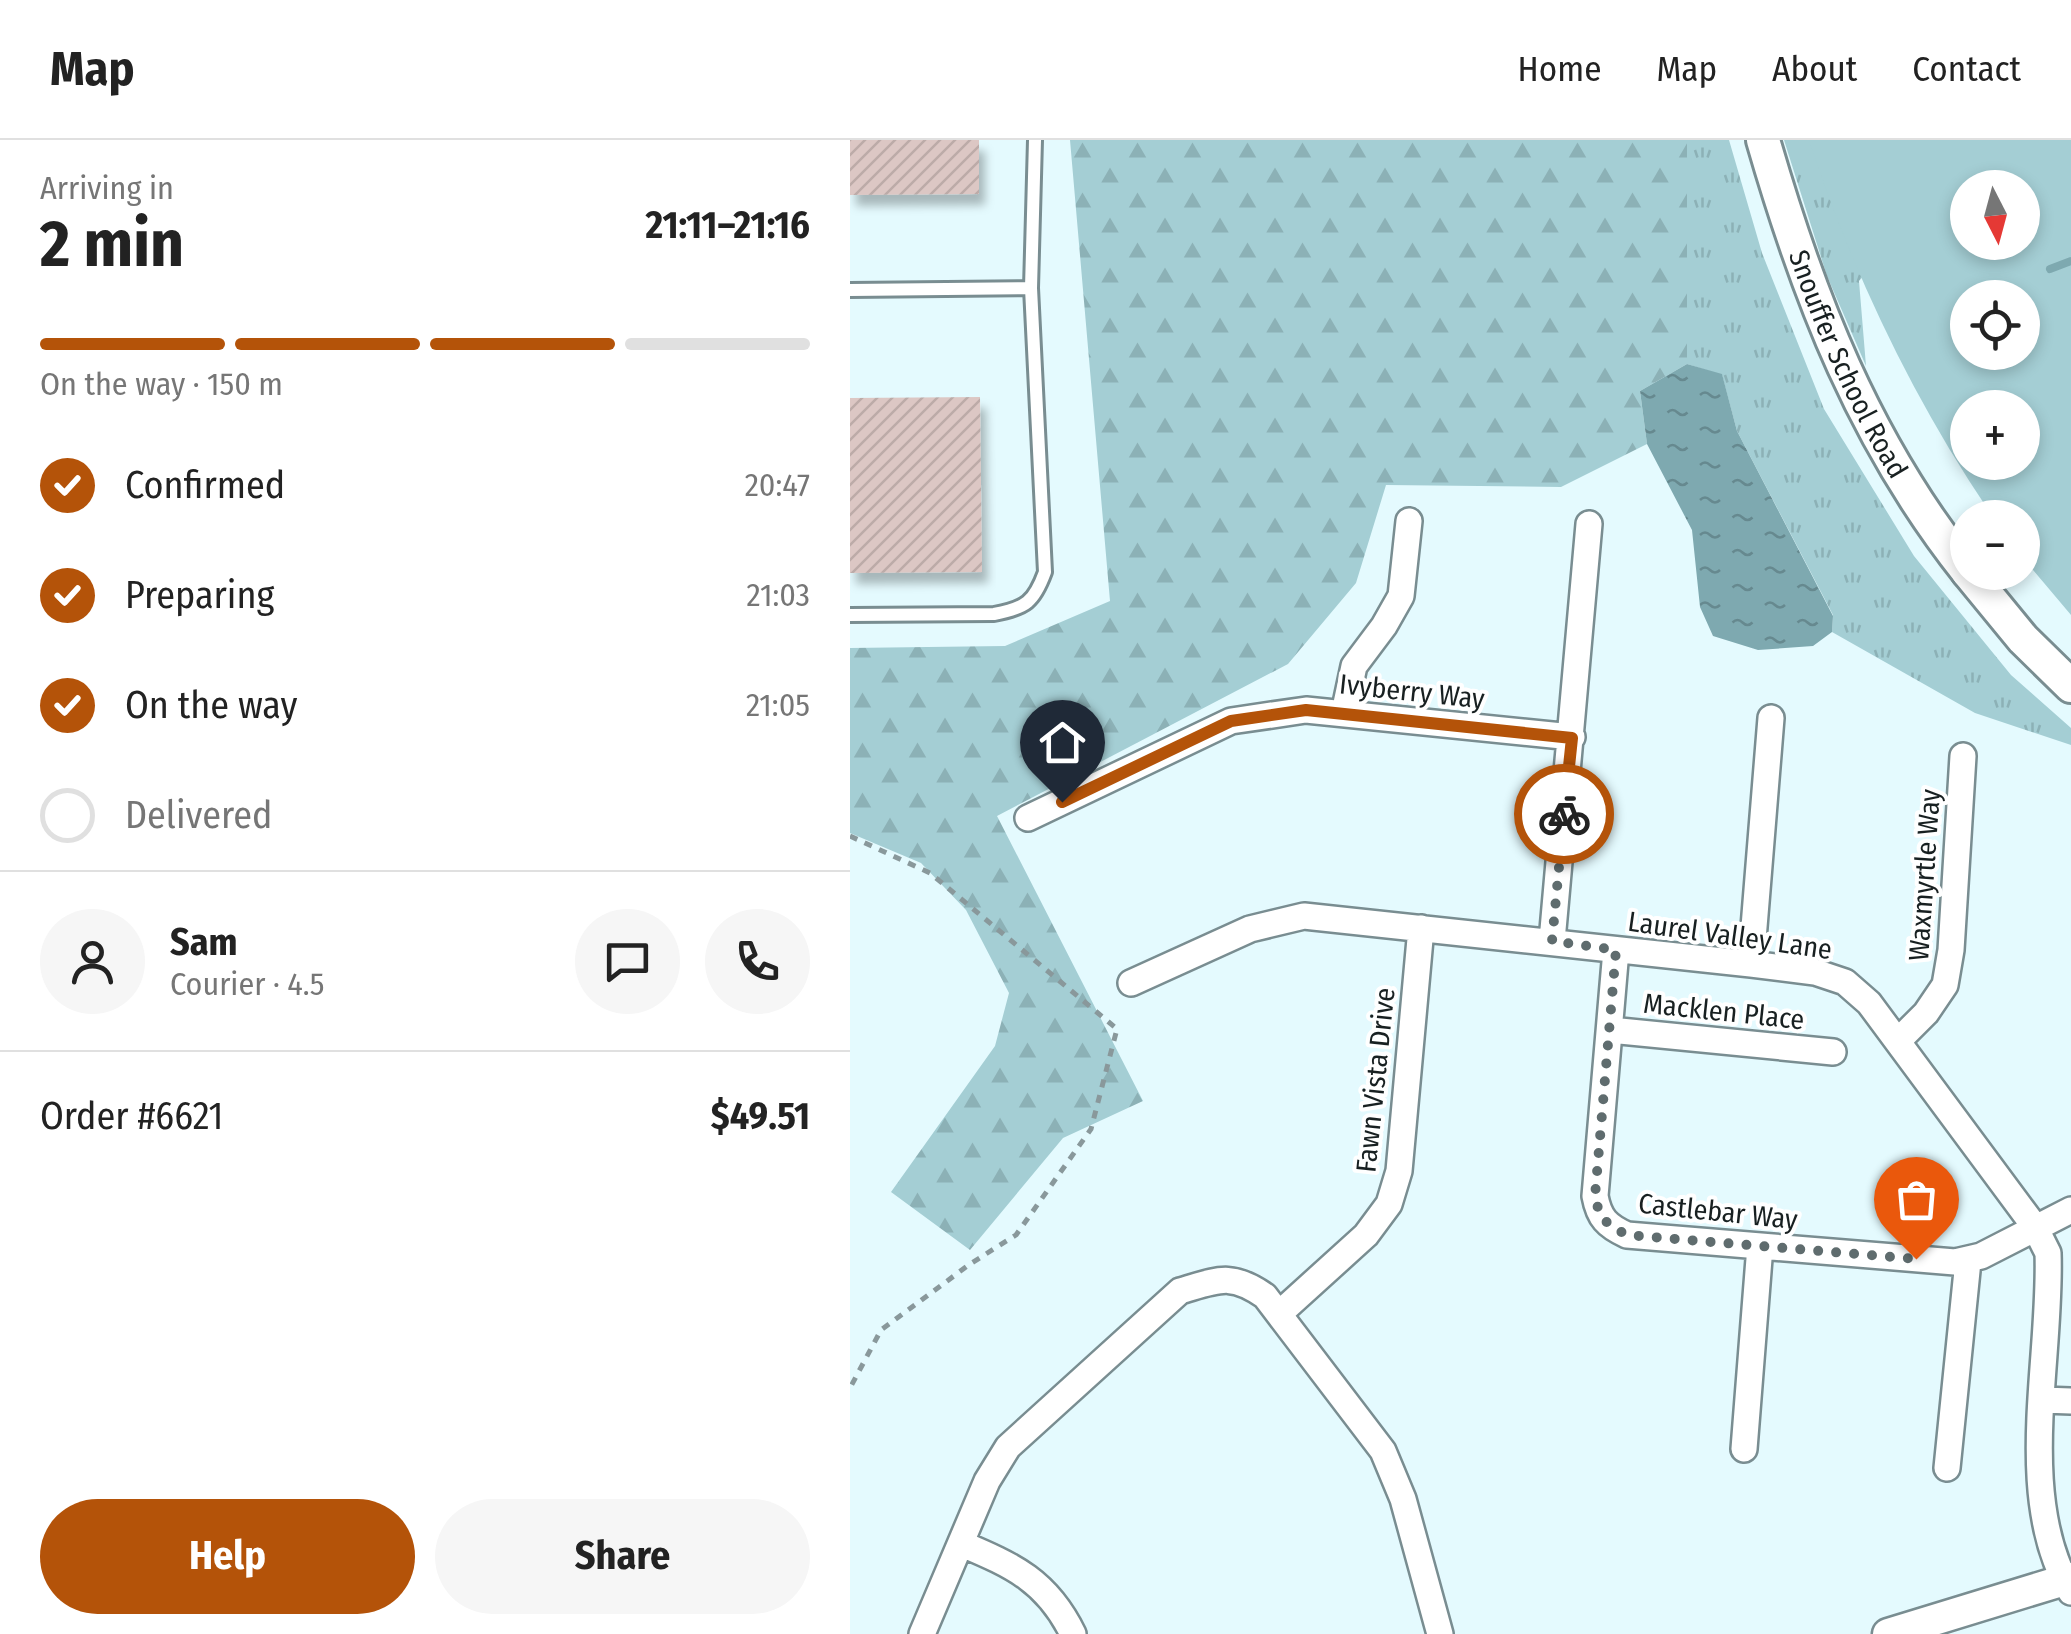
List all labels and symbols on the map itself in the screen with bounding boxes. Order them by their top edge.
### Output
north arrow [1950,170,2040,260]
street label: Snouffer School Road [1782,246,1915,484]
street label: Ivyberry Way [1338,667,1487,716]
pin [1020,700,1105,803]
courier [1514,764,1614,864]
street label: Waxmyrtle Way [1902,788,1947,962]
street label: Laurel Valley Lane [1626,905,1834,966]
street label: Fawn Vista Drive [1349,986,1402,1174]
street label: Macklen Place [1642,987,1806,1036]
pin [1874,1157,1959,1260]
street label: Castlebar Way [1637,1187,1800,1236]

